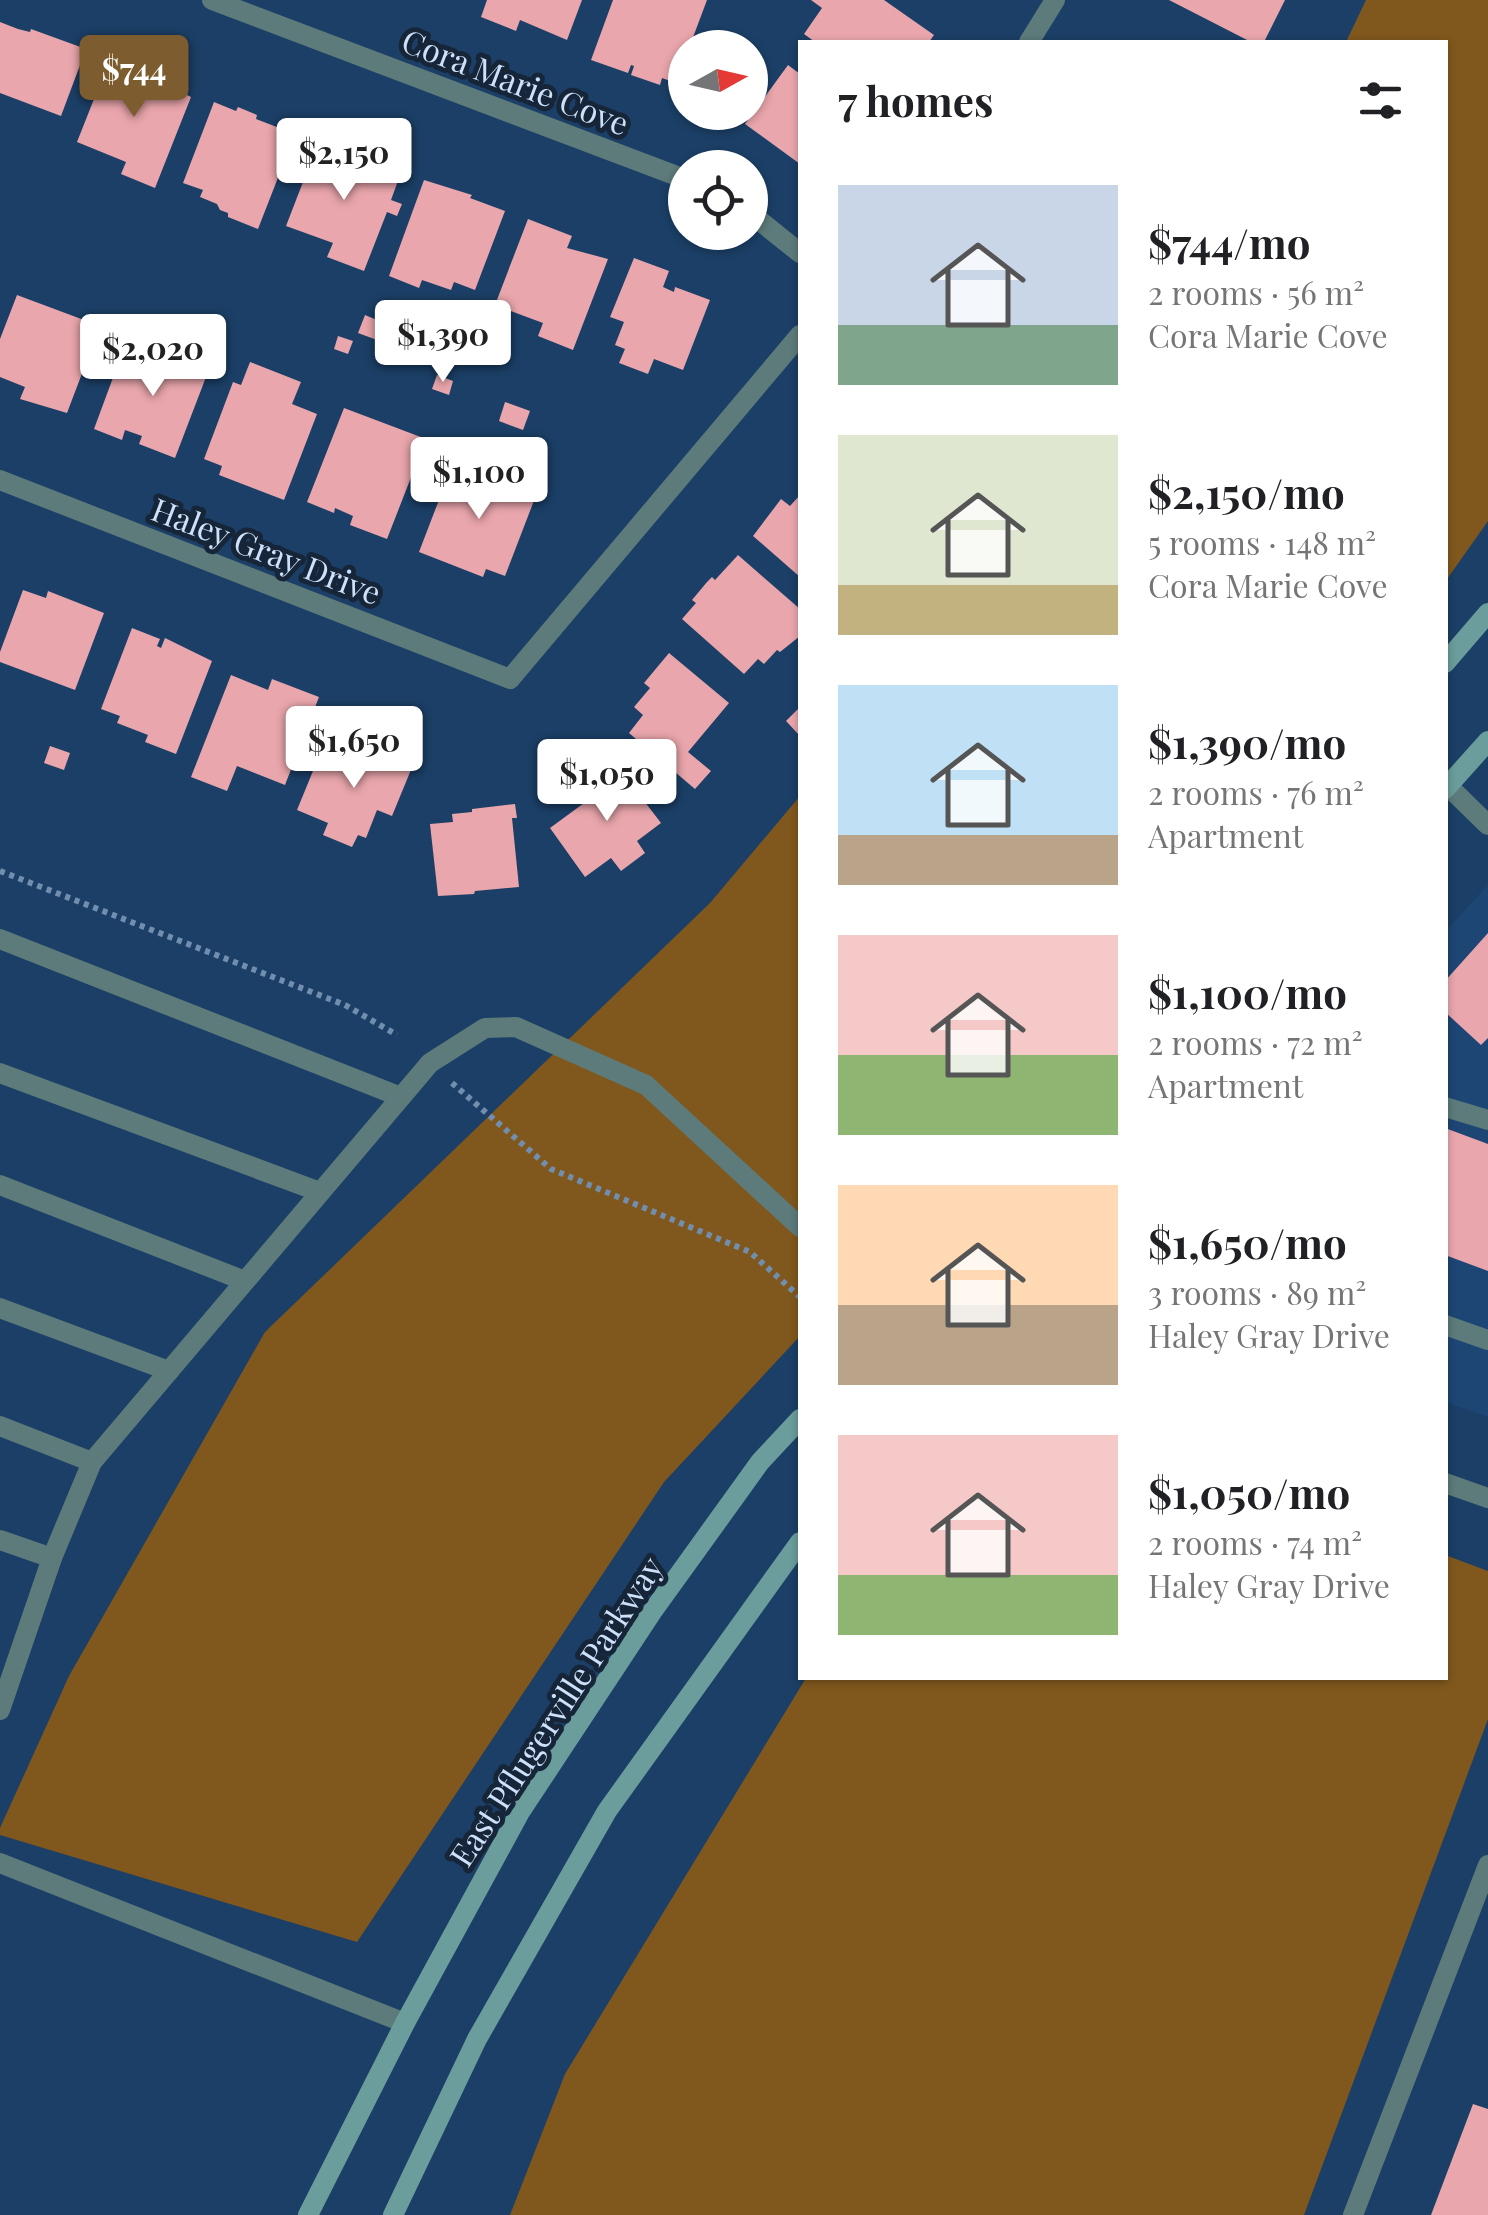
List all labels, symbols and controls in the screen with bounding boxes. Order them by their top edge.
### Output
street label: Cora Marie Cove [396,18,635,144]
north arrow [668,30,768,130]
map controls [668,30,768,250]
pin: $744 [75,35,193,120]
text: $744 [101,46,167,89]
text: 7 homes [838,72,993,128]
icon: filters [1353,73,1408,128]
pin: $2,150 [263,118,425,203]
text: $2,150 [299,129,390,172]
button: locate [668,150,768,250]
text: $744/mo [1148,214,1311,270]
icon: home [918,225,1038,345]
text: 2 rooms · 56 m² [1148,270,1364,313]
pin: $1,390 [362,300,524,385]
text: $1,390 [397,311,489,354]
text: Cora Marie Cove [1148,313,1388,356]
pin: $2,020 [72,314,234,399]
text: $2,020 [102,325,204,368]
pin: $1,100 [398,437,560,522]
text: $1,100 [433,448,525,491]
text: $2,150/mo [1148,464,1345,520]
icon: home [918,475,1038,595]
street label: Haley Gray Drive [146,486,388,613]
text: 5 rooms · 148 m² [1148,520,1376,563]
text: Cora Marie Cove [1148,563,1388,606]
pin: $1,650 [273,706,435,791]
text: $1,390/mo [1148,714,1346,770]
text: $1,650 [308,717,400,760]
icon: home [918,725,1038,845]
pin: $1,050 [526,739,688,824]
text: $1,050 [559,750,655,793]
text: 2 rooms · 76 m² [1148,770,1364,813]
text: Apartment [1148,813,1303,856]
text: $1,100/mo [1148,964,1347,1020]
icon: home [918,975,1038,1095]
text: 2 rooms · 72 m² [1148,1020,1363,1063]
text: Apartment [1148,1063,1303,1106]
text: $1,650/mo [1148,1214,1347,1270]
icon: home [918,1225,1038,1345]
text: 3 rooms · 89 m² [1148,1270,1366,1313]
text: Haley Gray Drive [1148,1313,1390,1356]
text: $1,050/mo [1148,1464,1350,1520]
icon: home [918,1475,1038,1595]
text: 2 rooms · 74 m² [1148,1520,1362,1563]
street label: East Pflugerville Parkway [438,1547,671,1874]
text: Haley Gray Drive [1148,1563,1390,1606]

